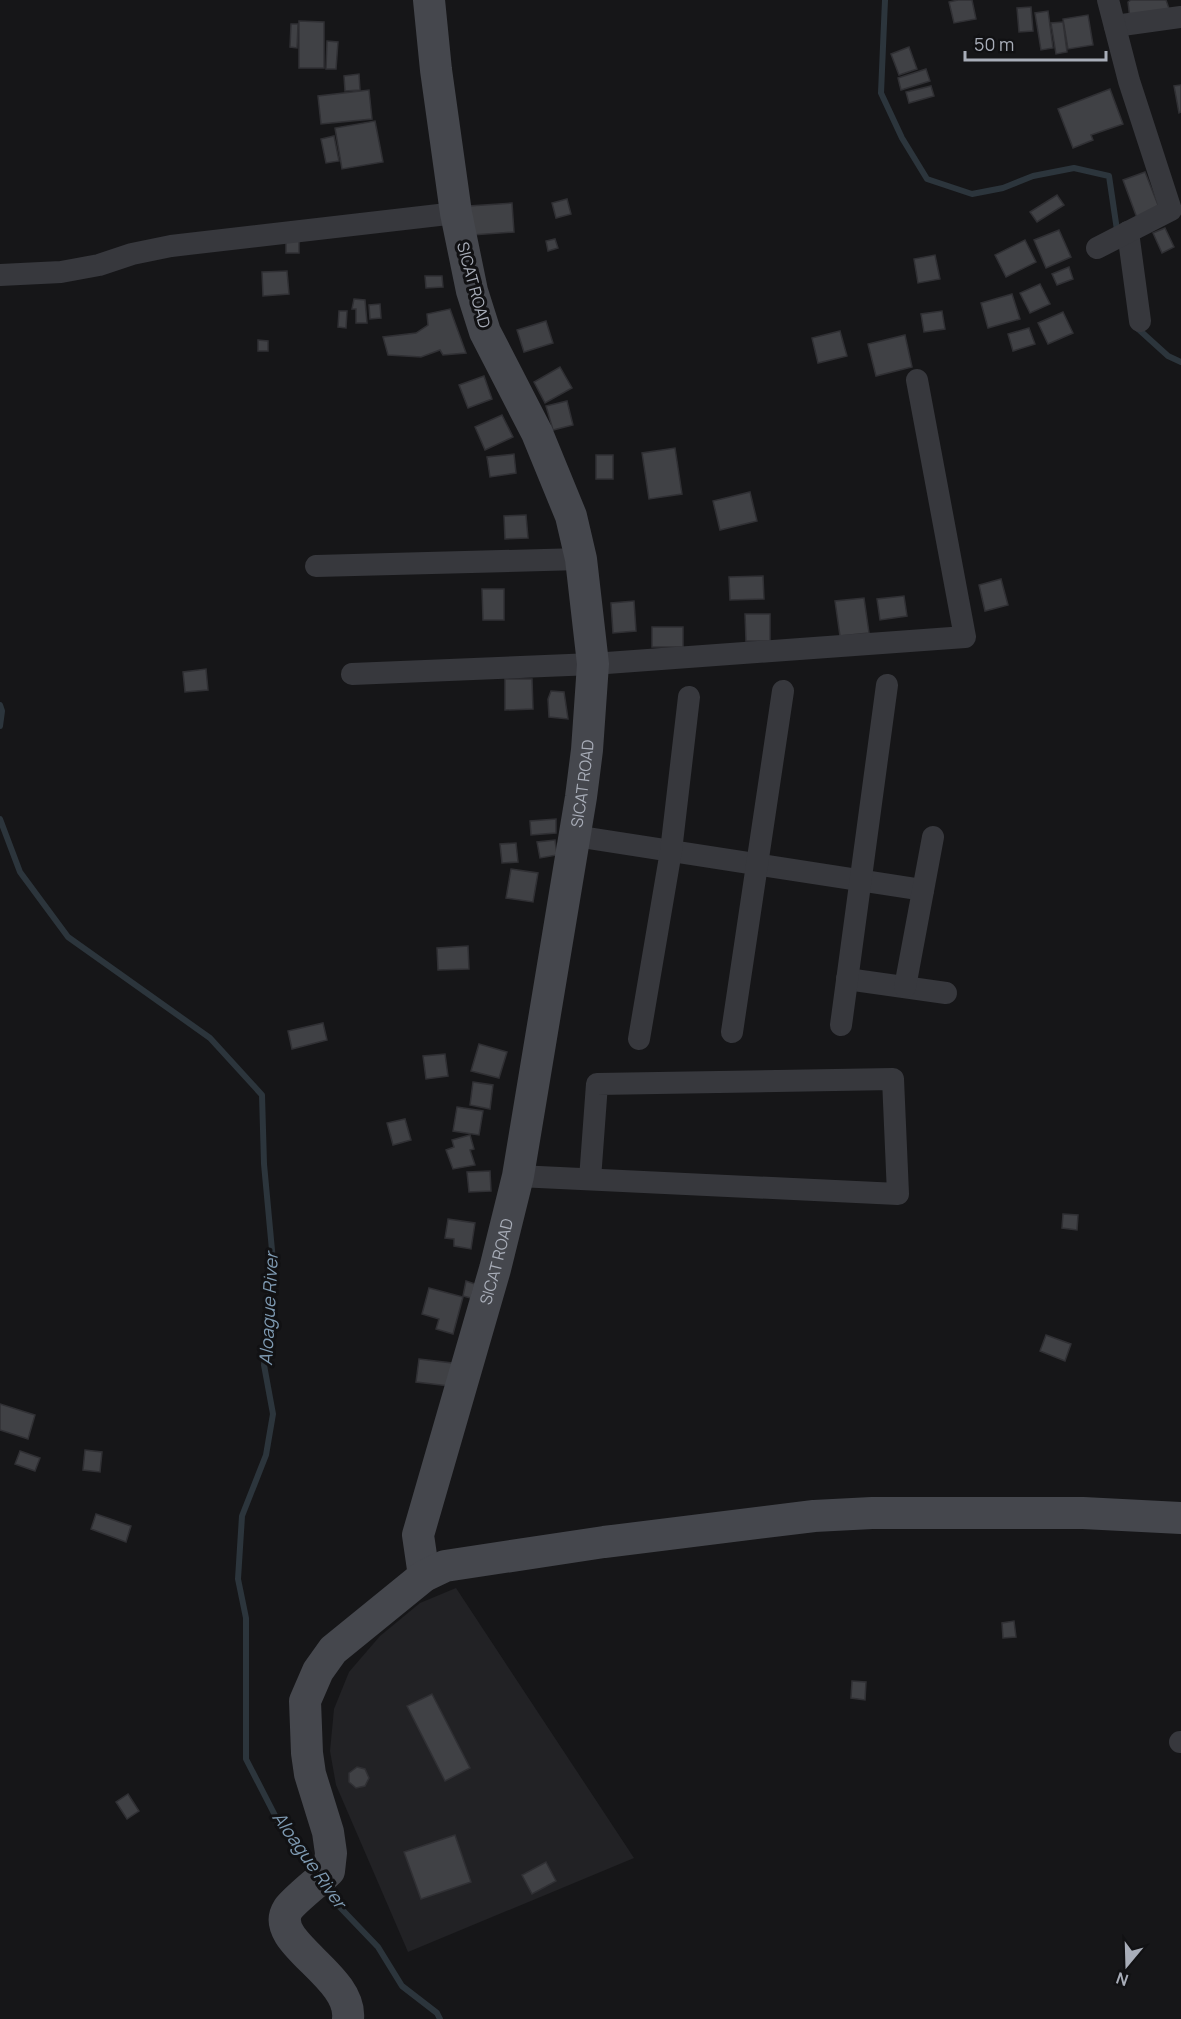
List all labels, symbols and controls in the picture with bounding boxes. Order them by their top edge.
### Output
scale bar [965,24,1106,62]
text: 50 m [974,32,1014,56]
street label: SICAT ROAD [452,239,496,331]
street label: SICAT ROAD [565,739,599,829]
street label: SICAT ROAD [474,1216,518,1307]
water label: Aloague River [253,1249,283,1366]
water label: Aloague River [268,1806,354,1915]
north arrow [1097,1935,1157,1995]
text: N [1113,1967,1131,1991]

